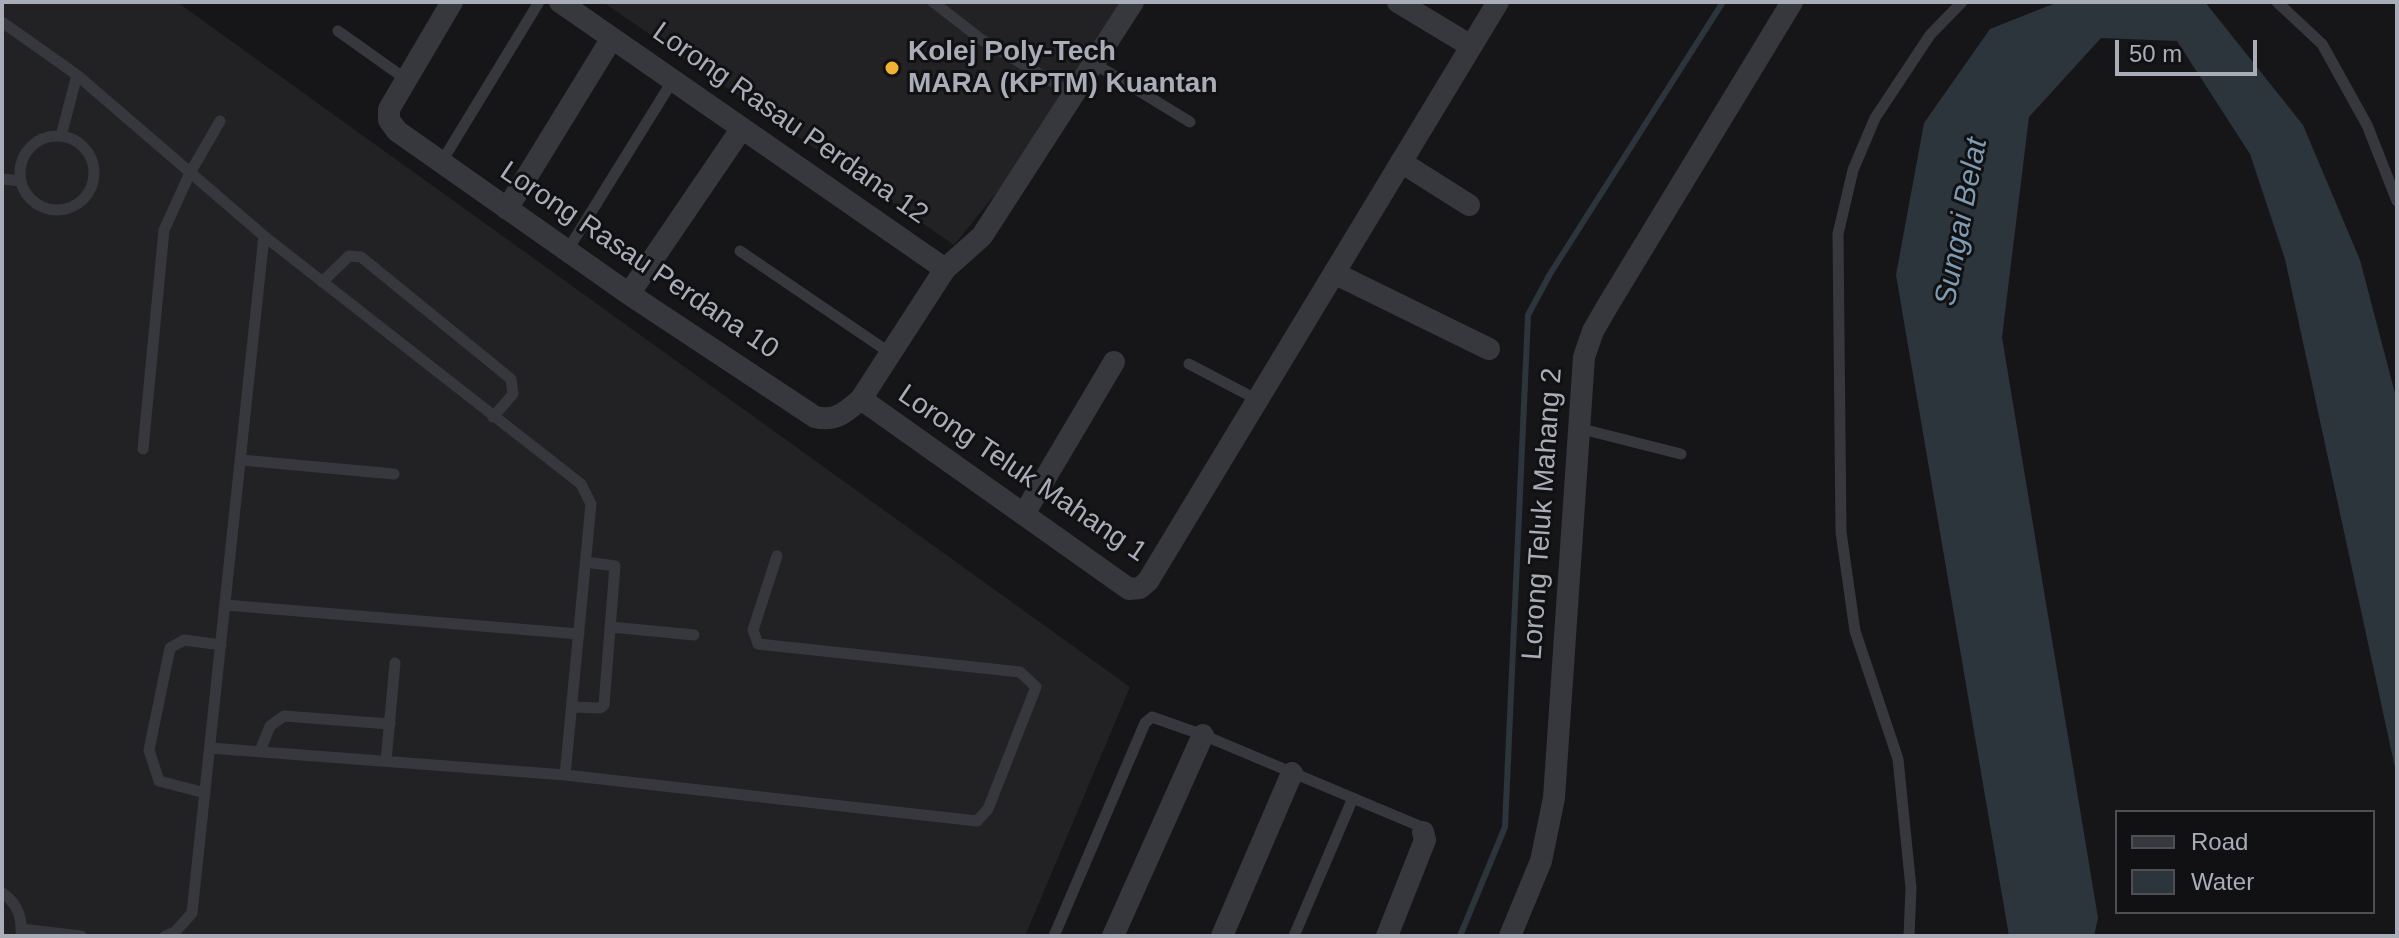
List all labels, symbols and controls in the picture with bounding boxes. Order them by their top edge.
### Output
street label: Lorong Rasau Perdana 12 [646,16,934,232]
scale bar [2119,24,2261,74]
place label: Kolej Poly-Tech MARA (KPTM) Kuantan [908,35,1218,101]
text: 50 m [2129,40,2182,67]
marker: Kolej Poly-Tech MARA (KPTM) Kuantan [883,59,901,77]
water label: Sungai Belat [1928,135,1996,309]
street label: Lorong Rasau Perdana 10 [493,155,785,367]
street label: Lorong Teluk Mahang 2 [1516,367,1570,661]
street label: Lorong Teluk Mahang 1 [891,378,1153,570]
legend [2115,810,2375,914]
text: Road [2191,828,2248,855]
text: Water [2191,868,2254,895]

